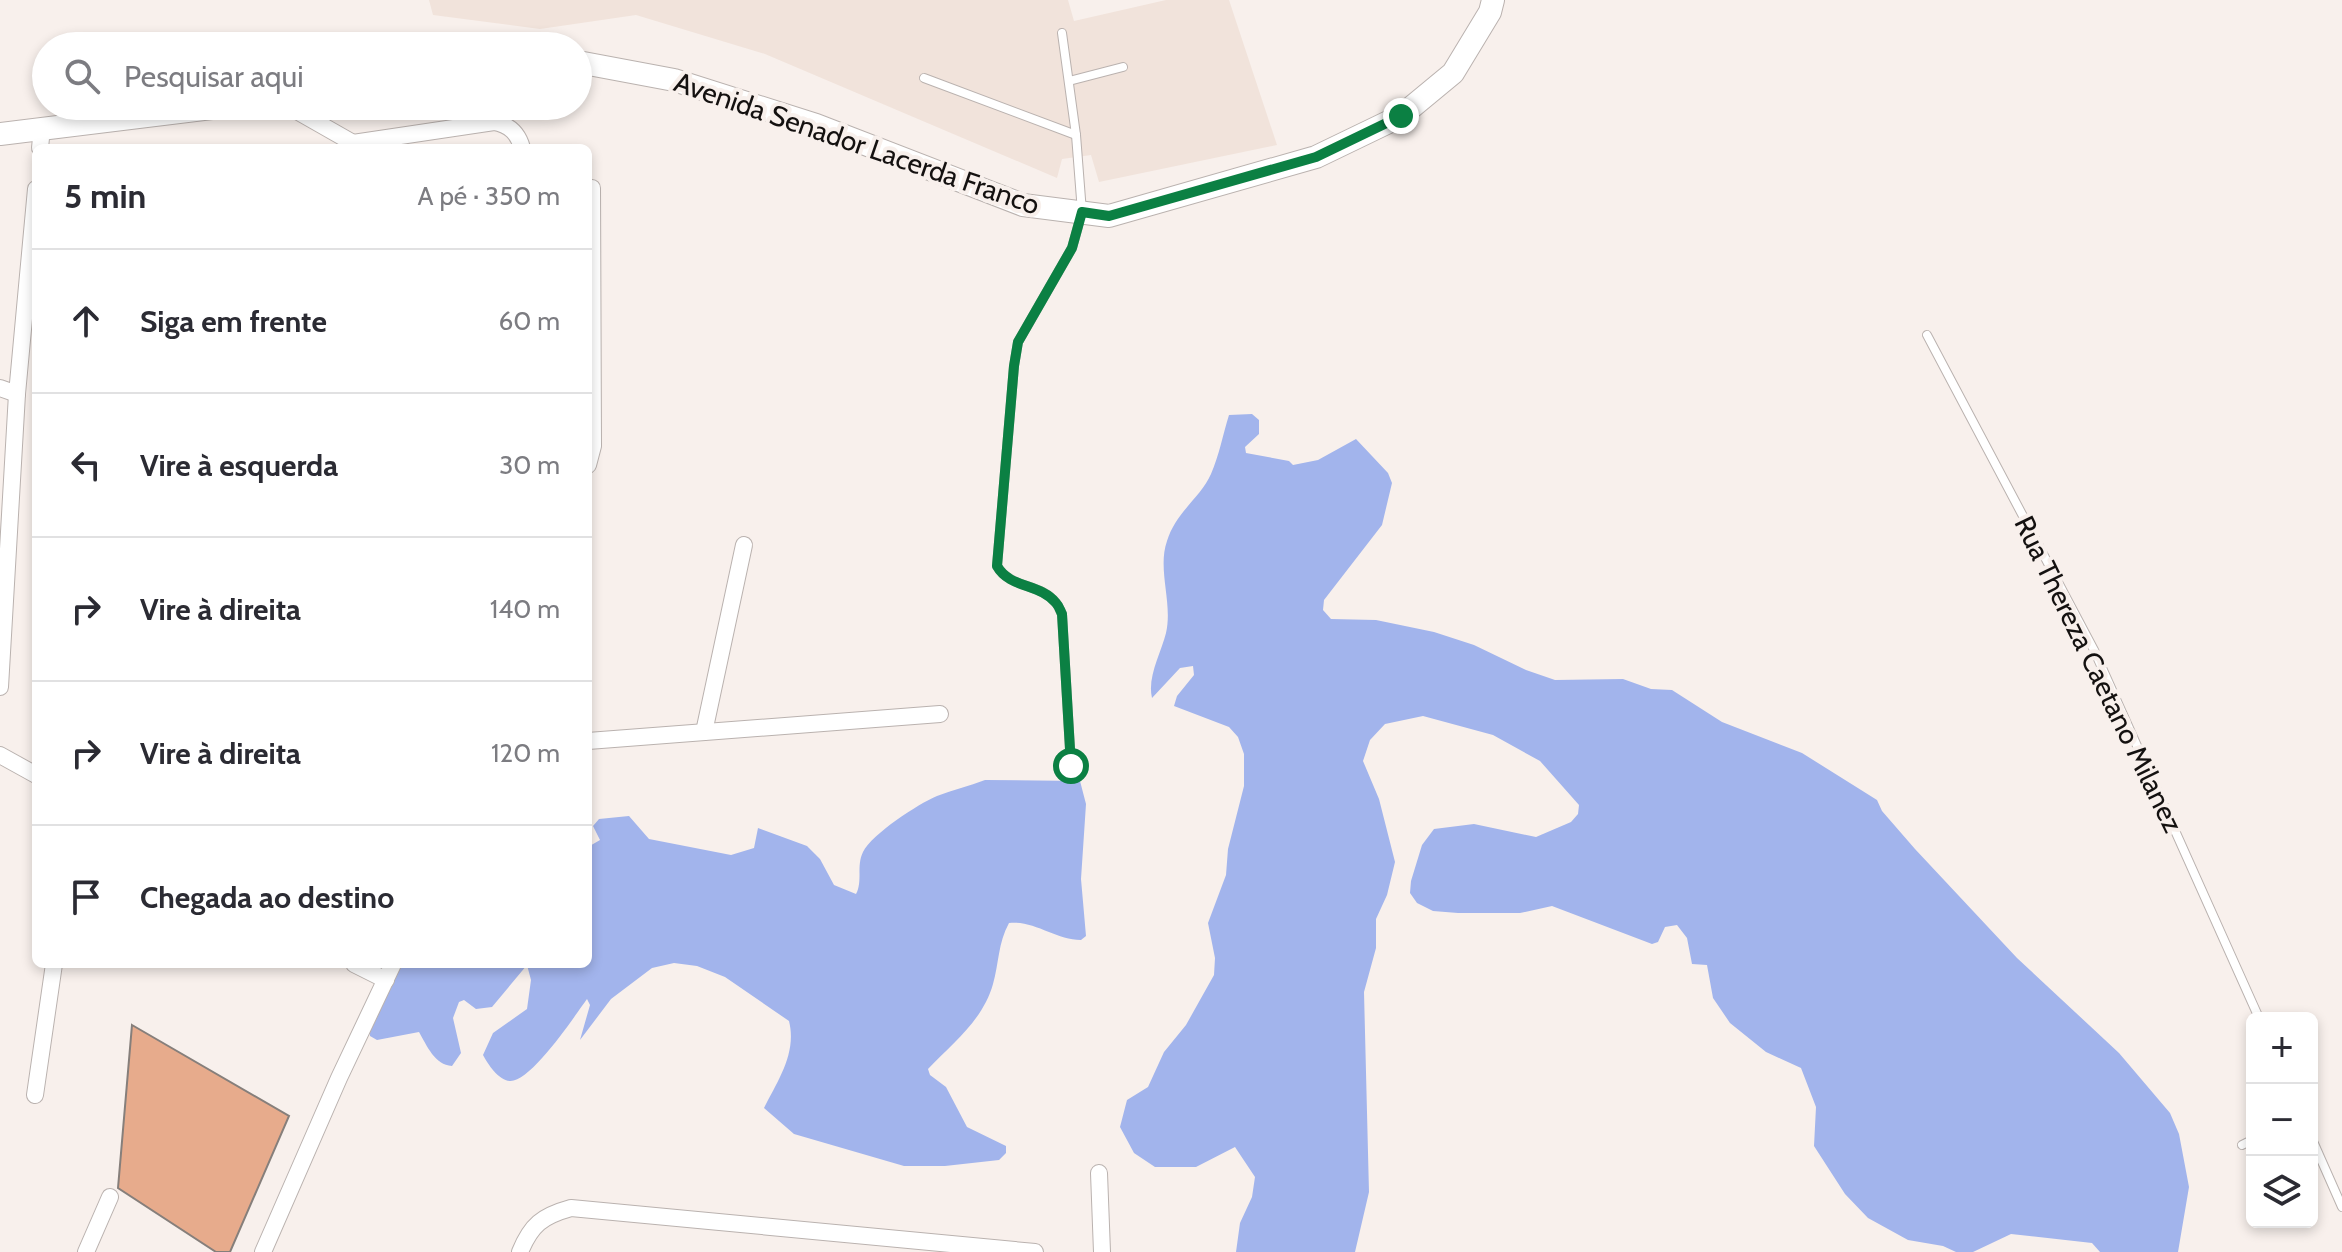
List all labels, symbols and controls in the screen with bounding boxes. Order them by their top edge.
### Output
search box [32,32,592,120]
icon: search [60,54,104,98]
text: Pesquisar aqui [124,58,304,95]
street label: Avenida Senador Lacerda Franco [670,64,1044,222]
route end [1383,98,1419,134]
text: 5 min [64,175,146,217]
text: A pé · 350 m [418,180,560,212]
icon: ahead [64,299,108,343]
text: Siga em frente [140,303,327,340]
text: 60 m [498,305,560,337]
icon: left [64,443,108,487]
text: Vire à esquerda [140,447,338,484]
text: 30 m [499,449,560,481]
street label: Rua Thereza Caetano Milanez [2007,510,2191,838]
icon: right [64,587,108,631]
text: Vire à direita [140,591,301,628]
text: 140 m [490,593,560,625]
icon: right [64,731,108,775]
text: Vire à direita [140,735,301,772]
text: 120 m [491,737,560,769]
route start [1053,748,1089,784]
icon: arrive [64,875,108,919]
text: Chegada ao destino [140,879,394,916]
map controls [2246,1012,2318,1228]
button: + [2246,1012,2318,1084]
button: − [2246,1084,2318,1156]
button: layers [2246,1156,2318,1228]

